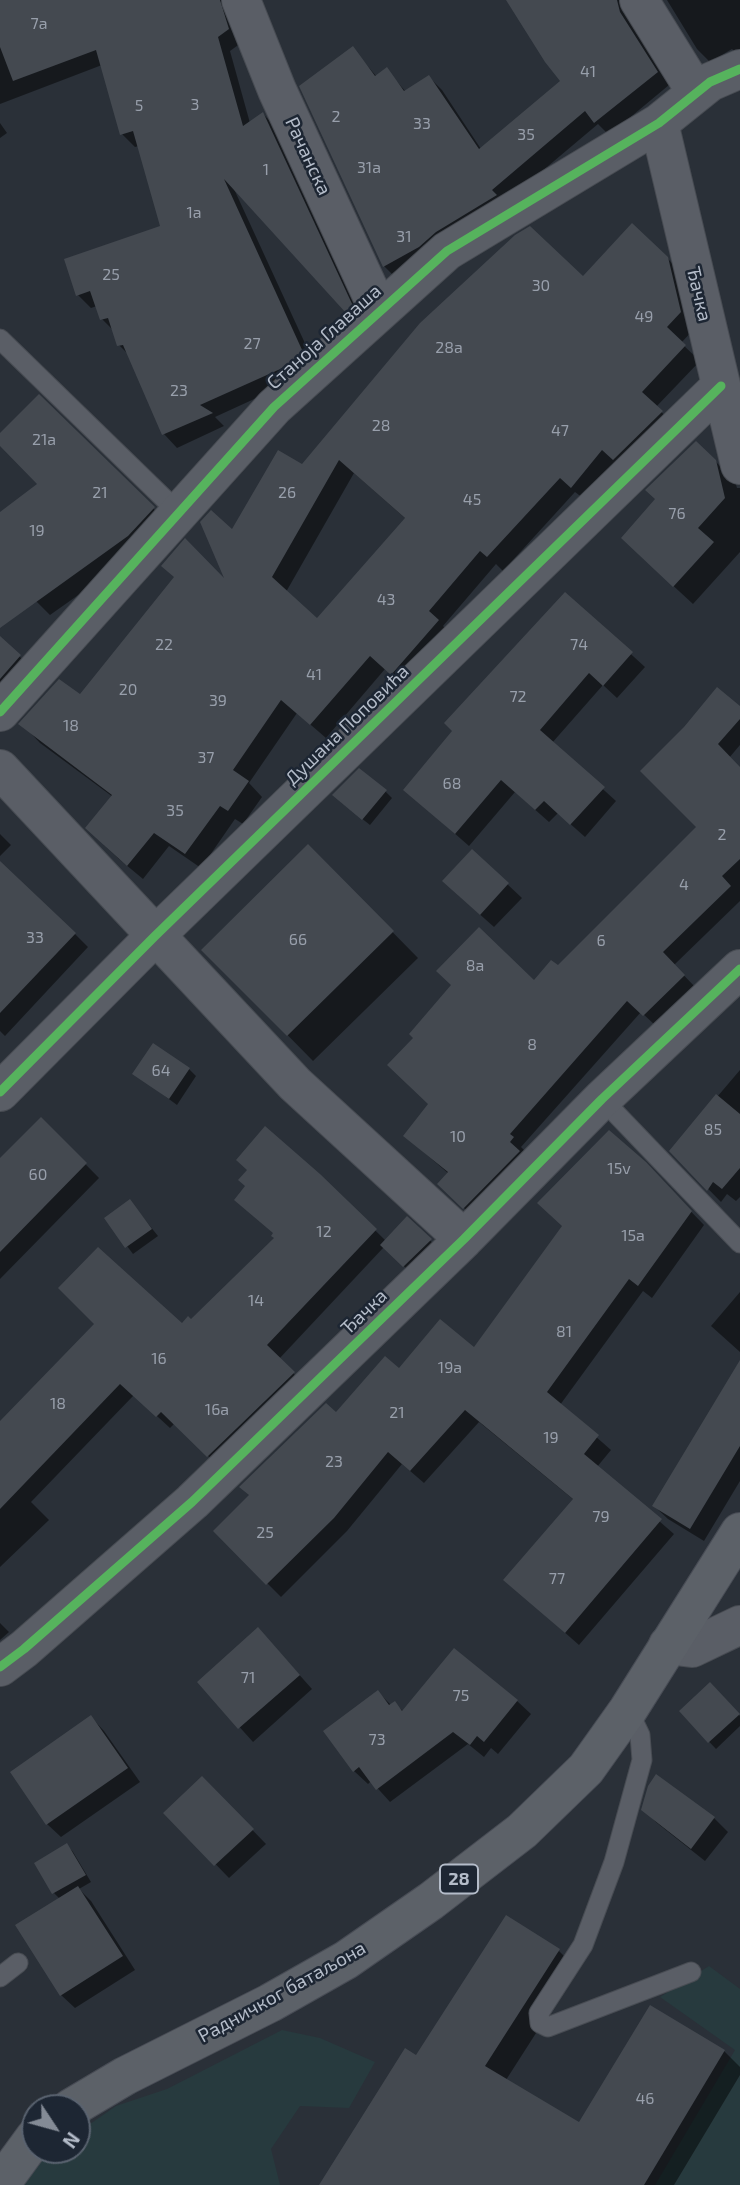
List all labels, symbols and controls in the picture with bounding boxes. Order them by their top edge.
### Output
house number: 7a [31,14,47,34]
house number: 41 [580,62,596,82]
house number: 3 [191,95,199,115]
house number: 5 [135,96,143,116]
house number: 2 [332,107,340,127]
street label: Рачанска [280,113,336,199]
house number: 33 [413,114,431,134]
house number: 35 [517,125,535,145]
house number: 31a [357,158,381,178]
house number: 1 [263,160,269,180]
house number: 1a [186,203,202,223]
house number: 31 [396,227,412,247]
street label: Ђачка [682,264,716,324]
house number: 25 [102,265,120,285]
house number: 30 [532,276,550,296]
street label: Станоја Главаша [262,280,386,394]
house number: 49 [635,307,653,327]
house number: 27 [243,334,261,354]
house number: 28a [435,338,463,358]
house number: 23 [170,381,188,401]
house number: 28 [372,416,390,436]
house number: 47 [551,421,569,441]
house number: 21a [32,430,56,450]
house number: 21 [92,483,108,503]
house number: 26 [278,483,296,503]
house number: 45 [463,490,481,510]
house number: 76 [668,504,686,524]
house number: 19 [29,521,45,541]
house number: 43 [377,590,395,610]
house number: 22 [155,635,173,655]
house number: 74 [570,635,588,655]
street label: Душана Поповића [280,660,414,790]
house number: 41 [306,665,322,685]
house number: 20 [119,680,137,700]
house number: 72 [509,687,527,707]
house number: 39 [209,691,227,711]
house number: 18 [63,716,79,736]
house number: 37 [197,748,215,768]
house number: 68 [443,774,461,794]
house number: 35 [166,801,184,821]
house number: 2 [718,825,726,845]
house number: 4 [679,875,689,895]
house number: 33 [26,928,44,948]
house number: 66 [289,930,307,950]
house number: 6 [596,931,606,951]
house number: 8a [466,956,484,976]
house number: 8 [527,1035,537,1055]
house number: 64 [152,1061,170,1081]
house number: 85 [704,1120,722,1140]
house number: 10 [450,1127,466,1147]
house number: 15v [607,1159,631,1179]
house number: 60 [29,1165,47,1185]
house number: 12 [316,1222,332,1242]
house number: 15a [621,1226,645,1246]
street label: Ђачка [336,1285,392,1339]
house number: 14 [248,1291,264,1311]
house number: 81 [556,1322,572,1342]
house number: 16 [151,1349,167,1369]
house number: 19a [438,1358,462,1378]
house number: 18 [50,1394,66,1414]
house number: 16a [205,1400,229,1420]
house number: 21 [389,1403,405,1423]
house number: 19 [543,1428,559,1448]
house number: 23 [325,1452,343,1472]
house number: 79 [592,1507,610,1527]
house number: 25 [256,1523,274,1543]
house number: 77 [549,1569,565,1589]
house number: 71 [241,1668,255,1688]
house number: 75 [453,1686,469,1706]
house number: 73 [368,1730,386,1750]
road number: 28 [440,1865,478,1894]
street label: Радничког батаљона [194,1936,370,2048]
house number: 46 [636,2089,654,2109]
north arrow [21,2094,91,2164]
text: N [58,2128,85,2153]

